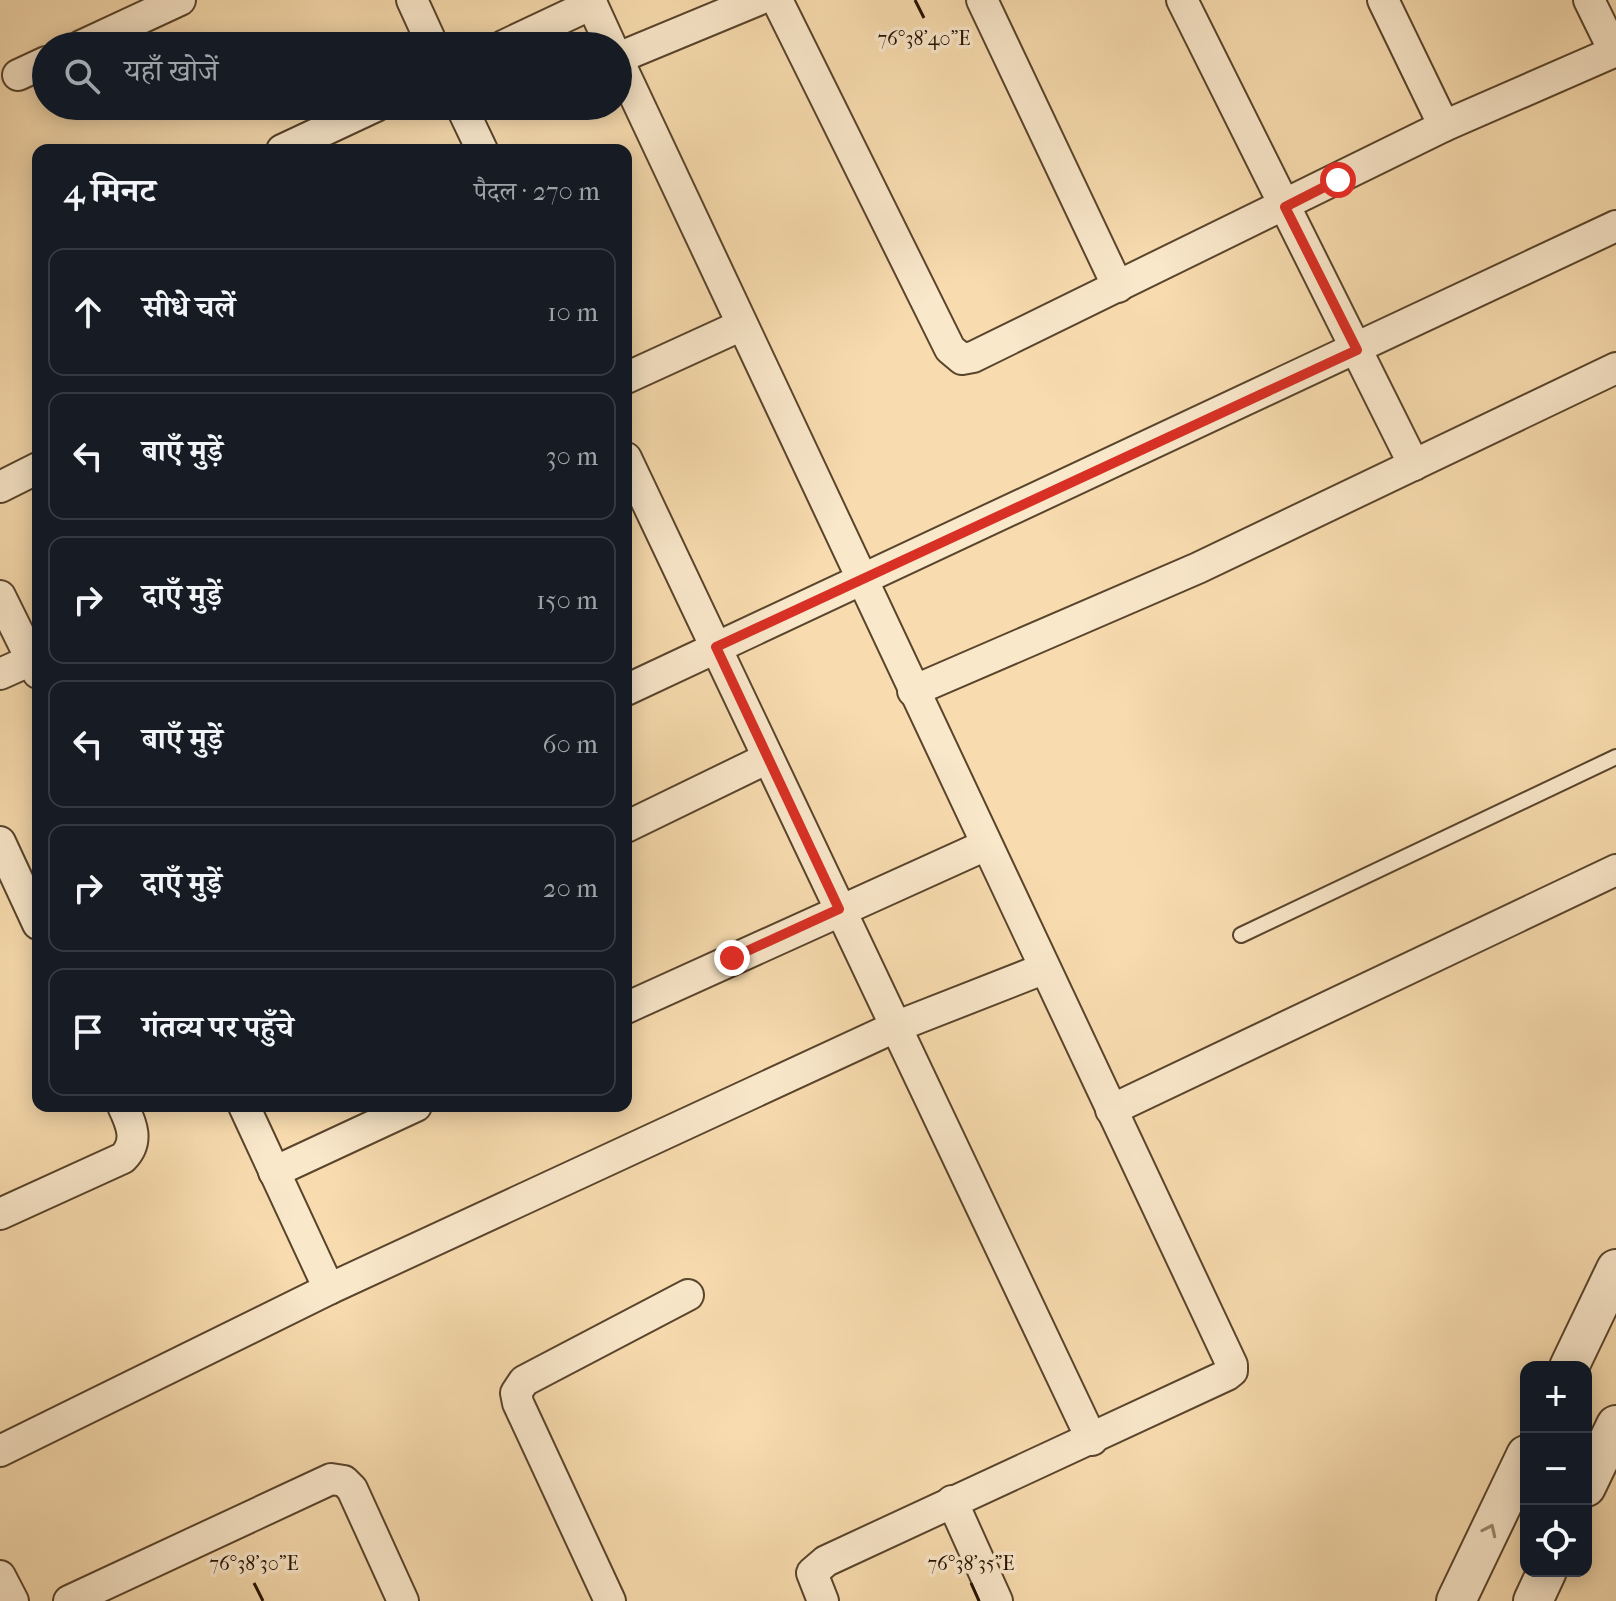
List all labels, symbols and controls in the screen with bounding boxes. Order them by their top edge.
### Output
text: 76°38'40"E [877,27,971,50]
search box [32,32,632,120]
icon: search [60,54,104,98]
text: यहाँ खोजें [124,54,218,89]
route start [1320,162,1356,198]
text: 4 मिनट [64,171,156,211]
text: पैदल · 270 m [474,176,600,207]
icon: ahead [66,290,110,334]
text: सीधे चलें [142,290,235,325]
text: 10 m [547,297,598,328]
icon: left [66,434,110,478]
text: बाएँ मुड़ें [142,434,223,469]
text: 30 m [546,441,598,472]
icon: right [66,578,110,622]
text: दाएँ मुड़ें [142,578,222,613]
text: 150 m [536,585,598,616]
icon: left [66,722,110,766]
text: बाएँ मुड़ें [142,722,223,757]
text: 60 m [542,729,598,760]
icon: right [66,866,110,910]
text: दाएँ मुड़ें [142,866,222,901]
text: 20 m [543,873,598,904]
route end [714,940,750,976]
icon: arrive [66,1010,110,1054]
text: गंतव्य पर पहुँचे [142,1010,294,1045]
map controls [1520,1361,1592,1577]
button: + [1520,1361,1592,1433]
button: − [1520,1433,1592,1505]
button: locate [1520,1505,1592,1577]
one-way arrow [1480,1524,1496,1539]
text: 76°38'30"E [209,1552,299,1575]
text: 76°38'35"E [927,1552,1015,1575]

